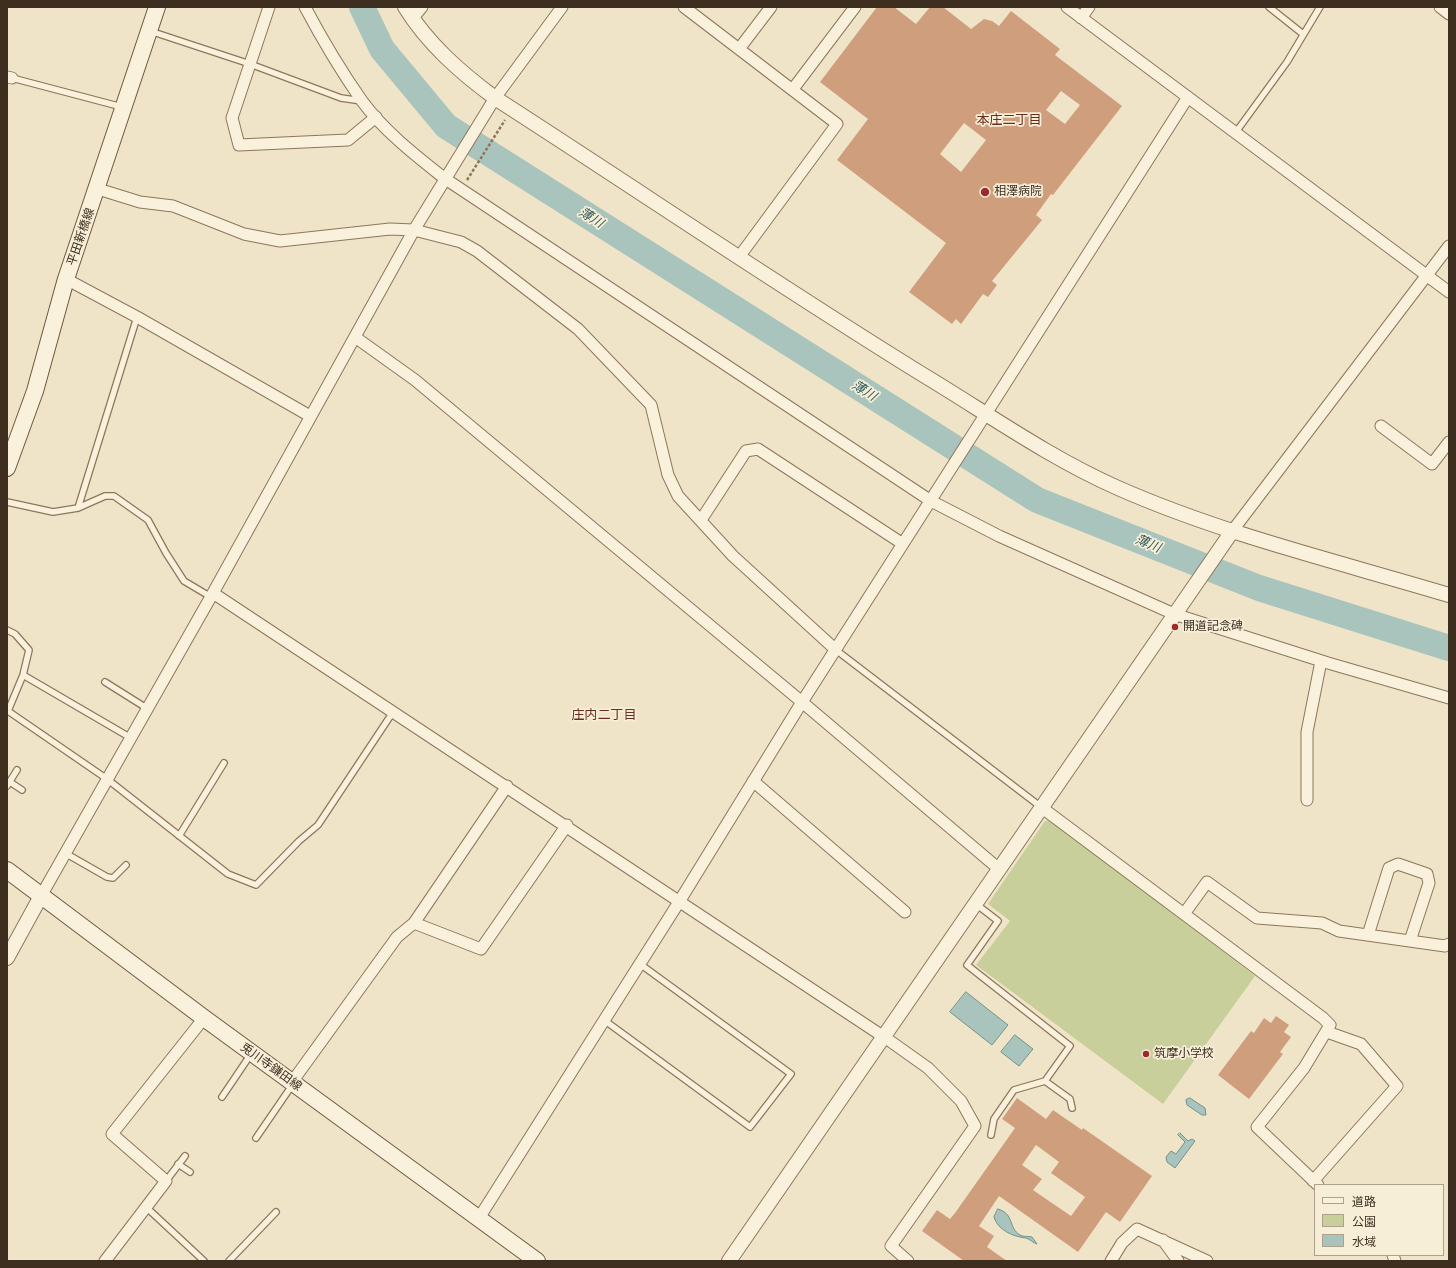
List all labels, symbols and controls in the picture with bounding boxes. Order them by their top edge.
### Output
district label: 本庄二丁目 [977,112,1041,128]
place label: 相澤病院 [994,185,1042,199]
marker: 相澤病院 [979,186,991,198]
water label: 薄川 [576,204,606,232]
street label: 平田新橋線 [64,206,98,268]
water label: 薄川 [849,377,879,405]
water label: 薄川 [1133,532,1163,556]
place label: 開道記念碑 [1183,620,1243,634]
marker: 開道記念碑 [1170,622,1180,632]
district label: 庄内二丁目 [572,707,636,723]
street label: 兎川寺鎌田線 [238,1040,304,1094]
place label: 筑摩小学校 [1154,1047,1214,1061]
marker: 筑摩小学校 [1141,1049,1151,1059]
legend [1314,1184,1444,1256]
text: 道路 [1352,1194,1376,1209]
text: 公園 [1352,1214,1376,1229]
text: 水域 [1352,1234,1376,1249]

